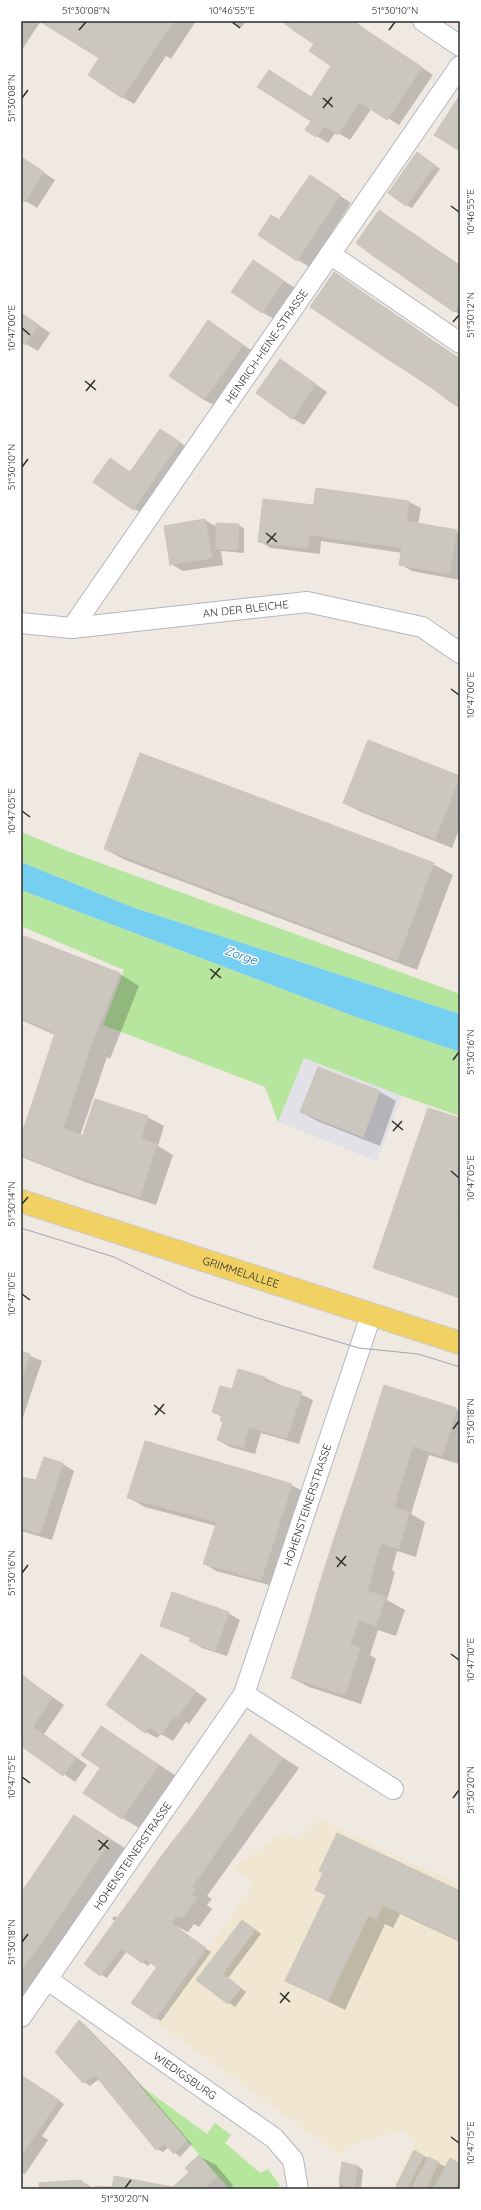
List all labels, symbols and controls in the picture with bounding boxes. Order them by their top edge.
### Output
text: 51°30'08"N [62,4,110,17]
text: 10°46'55"E [209,4,255,17]
text: 51°30'10"N [372,4,418,17]
text: 51°30'08"N [5,74,18,122]
text: 10°46'55"E [464,189,477,235]
street label: HEINRICH-HEINE-STRASSE [222,287,311,406]
text: 51°30'12"N [464,292,477,338]
text: 10°47'00"E [5,304,18,351]
text: 51°30'10"N [5,444,18,490]
street label: AN DER BLEICHE [202,597,289,620]
text: 10°47'00"E [464,671,477,718]
text: 10°47'05"E [5,788,18,834]
water label: Zorge [223,942,260,968]
text: 51°30'16"N [464,1029,477,1075]
text: 10°47'05"E [464,1155,477,1201]
text: 51°30'14"N [5,1181,18,1227]
street label: GRIMMELALLEE [201,1253,281,1291]
text: 10°47'10"E [5,1272,18,1316]
text: 51°30'18"N [464,1398,477,1444]
street label: HOHENSTEINERSTRASSE [280,1442,334,1568]
text: 51°30'16"N [5,1550,18,1596]
text: 10°47'10"E [464,1638,477,1682]
text: 10°47'15"E [5,1755,18,1799]
text: 51°30'20"N [464,1766,477,1814]
street label: HOHENSTEINERSTRASSE [90,1799,174,1912]
text: 51°30'18"N [5,1919,18,1965]
street label: WIEDIGSBURG [150,2049,219,2103]
text: 10°47'15"E [464,2121,477,2165]
text: 51°30'20"N [101,2192,149,2205]

